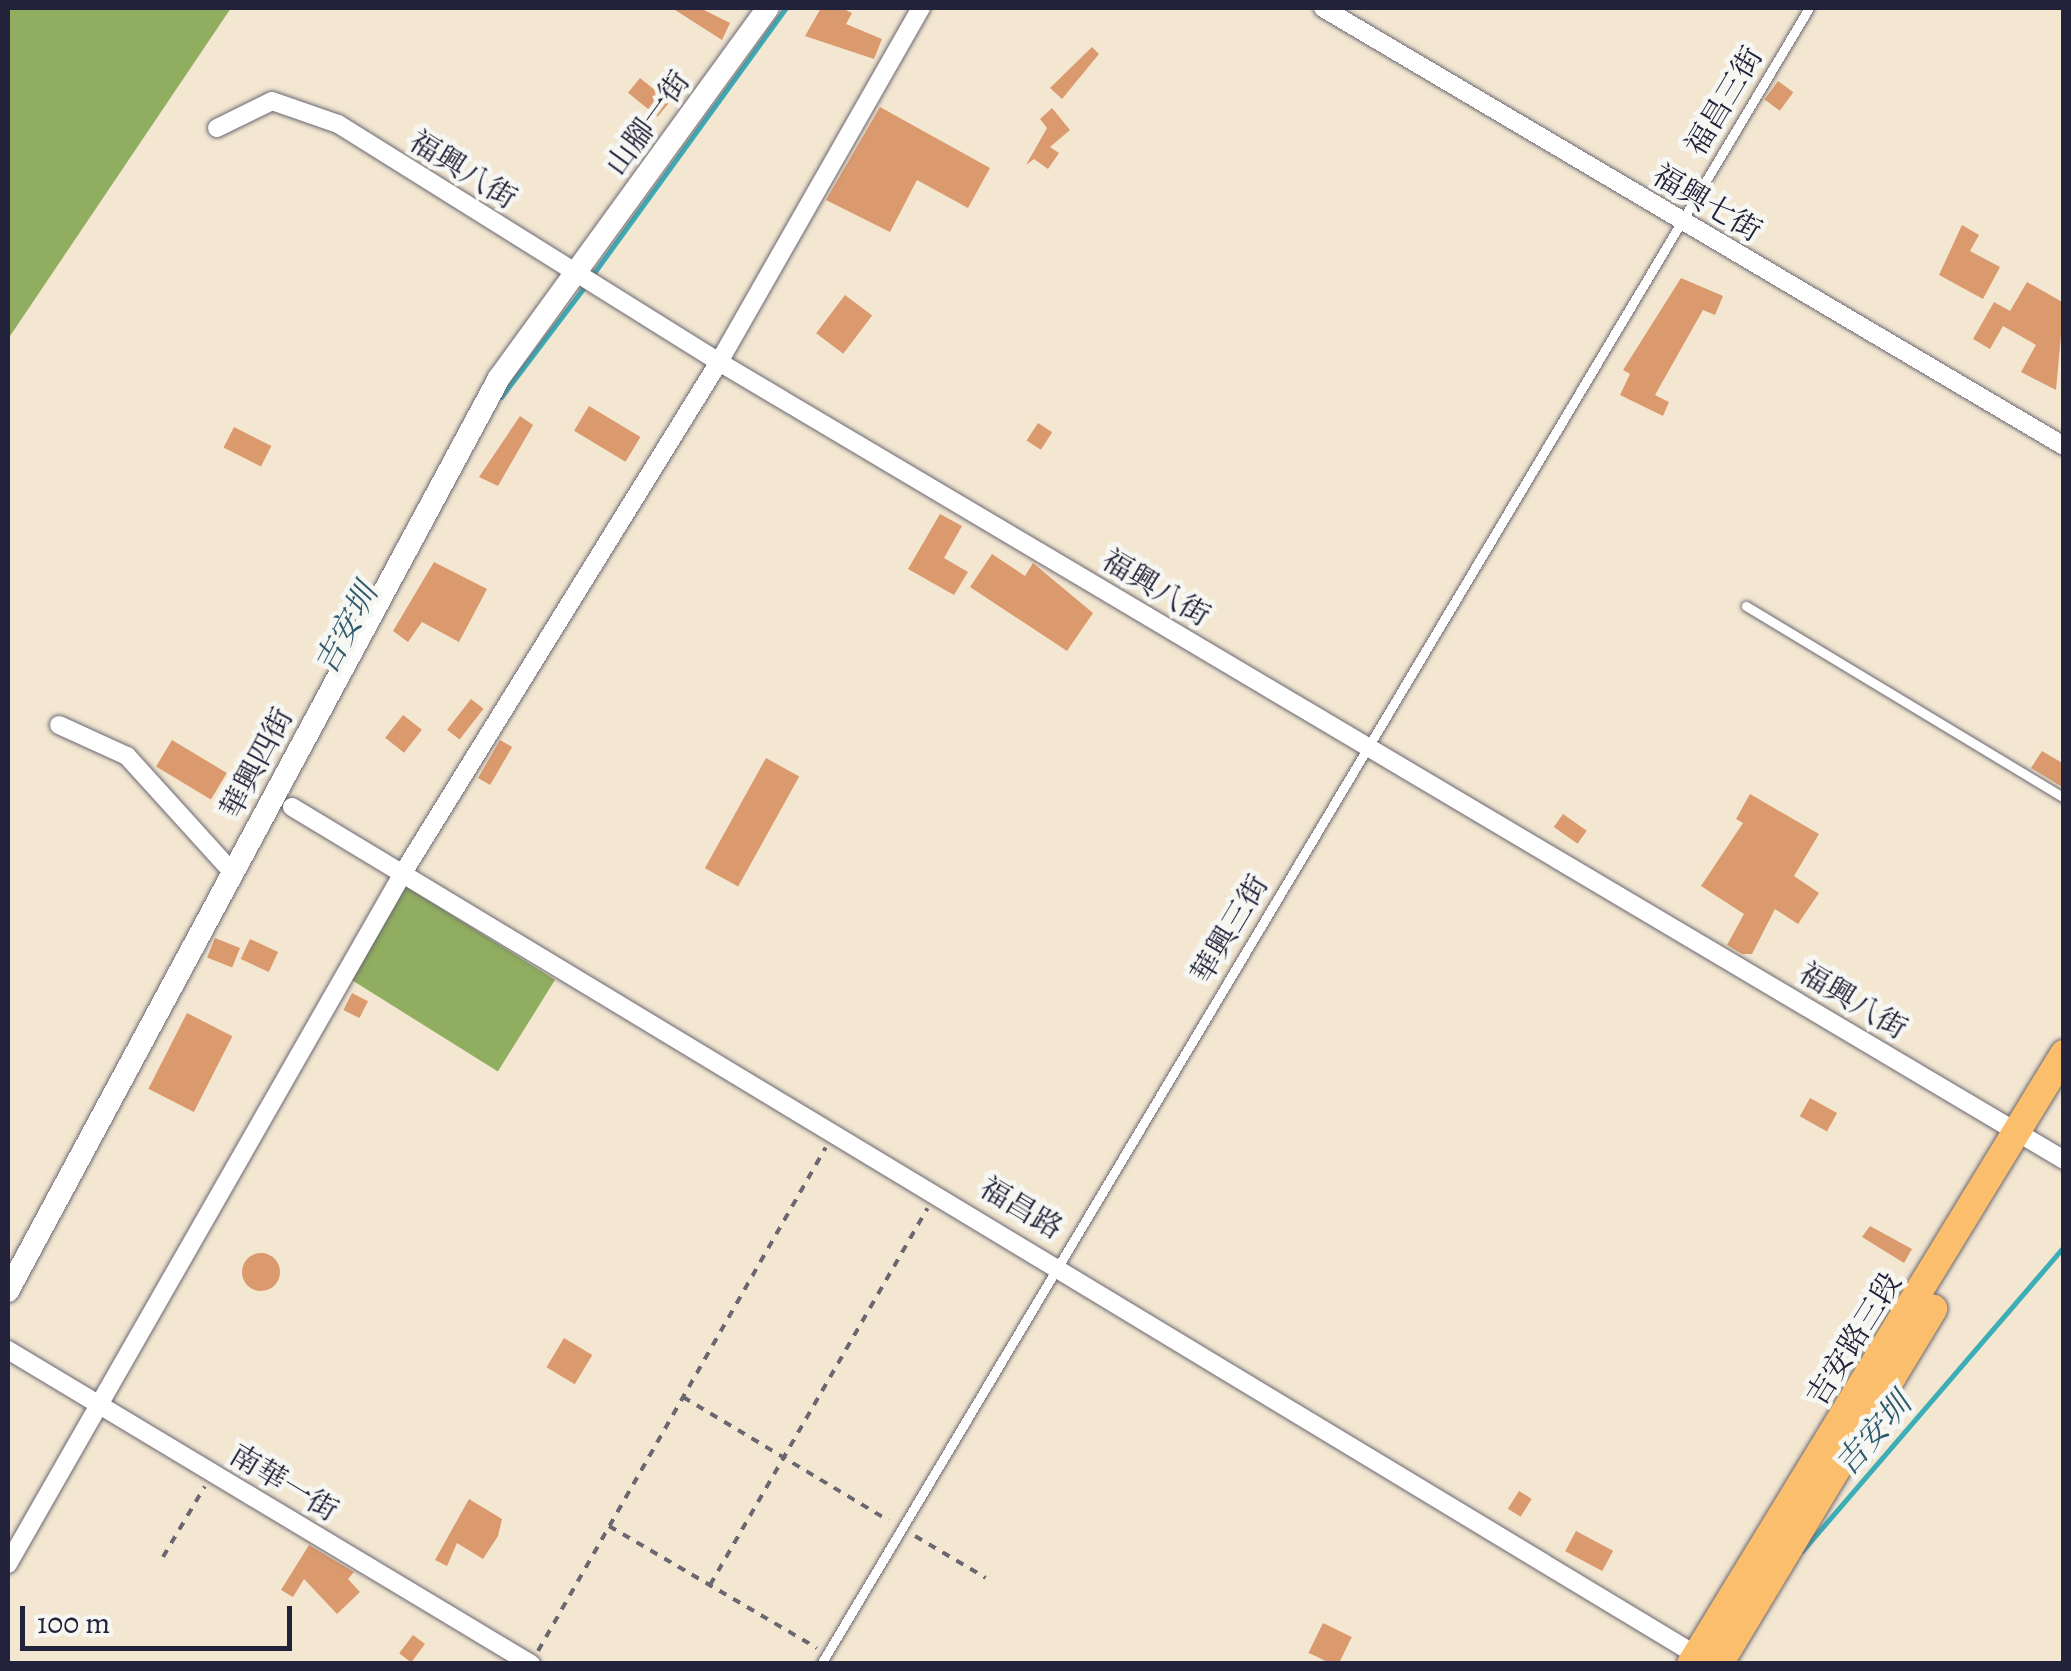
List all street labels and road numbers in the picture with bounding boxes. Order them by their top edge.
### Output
street label: 福昌三街 [1678,40,1770,162]
street label: 山腳一街 [598,64,698,182]
street label: 福興八街 [403,123,523,217]
street label: 福興七街 [1646,157,1768,249]
street label: 福興八街 [1095,542,1217,634]
street label: 華興四街 [213,702,301,824]
street label: 華興三街 [1184,868,1276,990]
street label: 福興八街 [1792,955,1914,1047]
street label: 福昌路 [973,1169,1069,1247]
street label: 吉安路三段 [1799,1266,1909,1412]
street label: 南華一街 [223,1437,345,1529]

